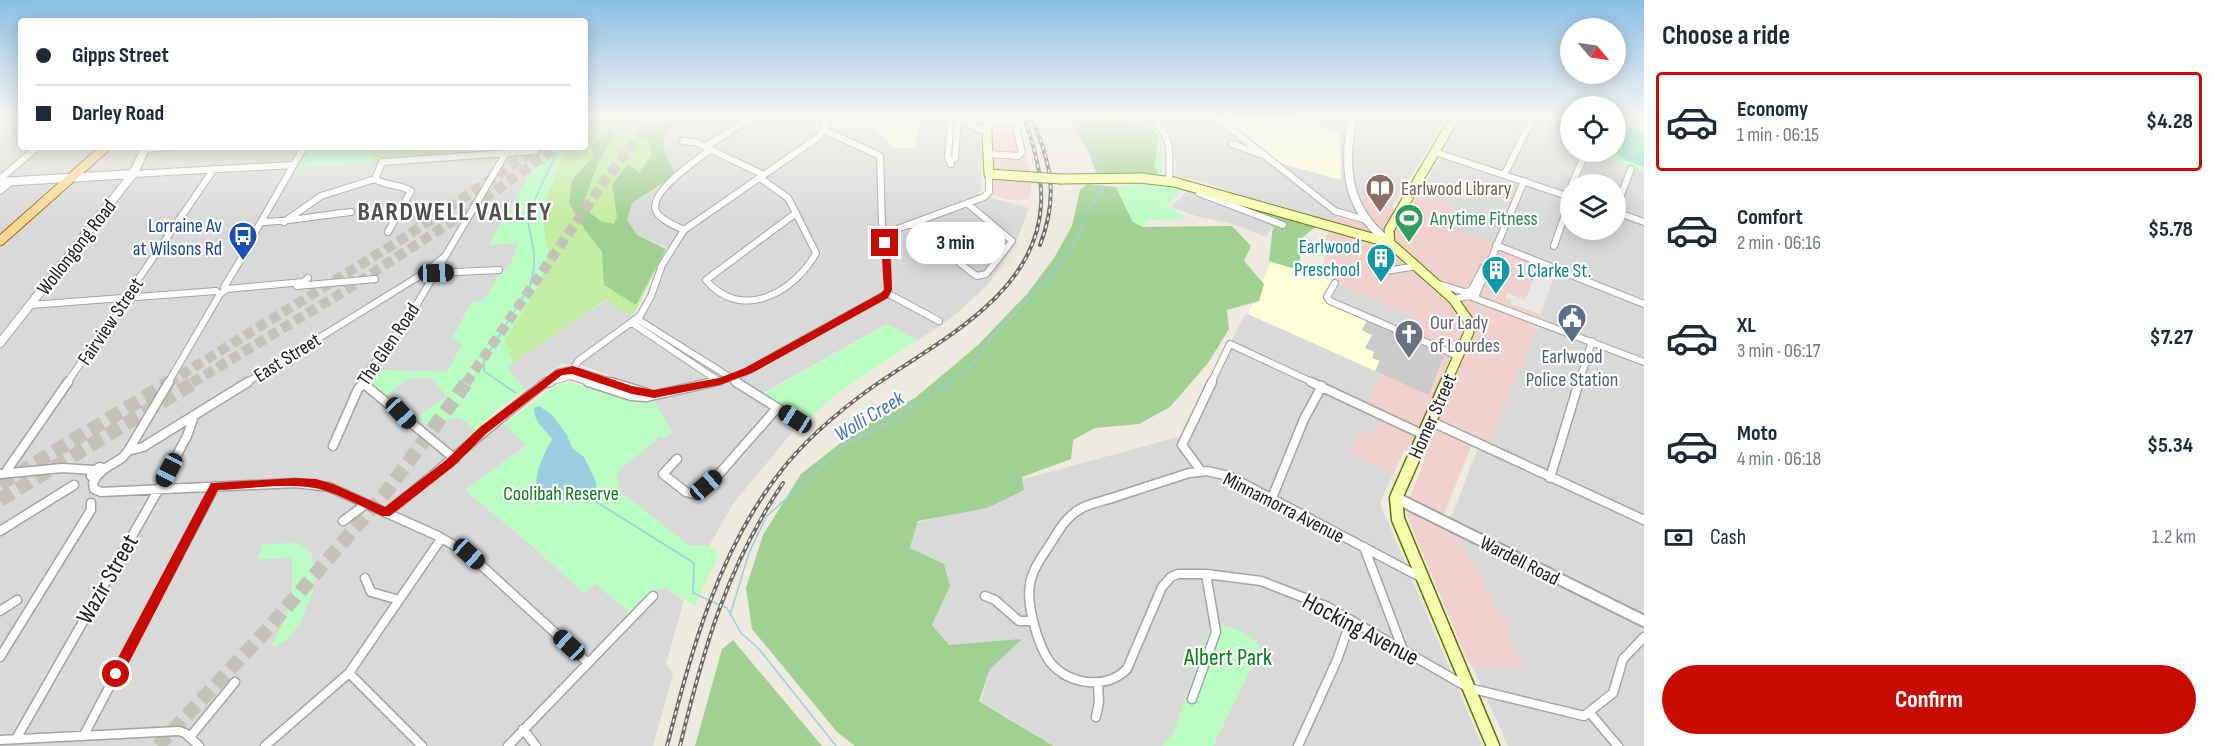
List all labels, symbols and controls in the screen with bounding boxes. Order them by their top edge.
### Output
north arrow [1560,18,1626,84]
map controls [1560,18,1626,240]
text: Choose a ride [1662,20,1790,52]
text: Gipps Street [72,42,169,69]
icon: car [1665,95,1719,149]
button: locate [1560,96,1626,162]
text: Economy [1737,96,1808,123]
text: Darley Road [72,100,164,127]
text: $4.28 [2146,108,2193,135]
text: 1 min · 06:15 [1737,123,1819,147]
library icon: Earlwood Library [1364,172,1396,214]
button: layers [1560,174,1626,240]
place label: Earlwood Library [1401,177,1512,201]
street label: Wollongong Road [32,195,122,300]
district label: BARDWELL VALLEY [358,197,552,228]
sports icon: Anytime Fitness [1393,202,1425,244]
icon: car [1665,203,1719,257]
text: Comfort [1737,204,1803,231]
place label: Anytime Fitness [1429,207,1538,231]
place label: Lorraine Av at Wilsons Rd [133,214,222,261]
text: $5.78 [2148,216,2193,243]
bus stop icon: Lorraine Av at Wilsons Rd [227,220,259,262]
callout: 3 min [906,222,1005,264]
route end [871,229,898,256]
text: 3 min [936,231,975,255]
text: 2 min · 06:16 [1737,231,1821,255]
place label: Earlwood Preschool [1294,235,1360,282]
building icon: Earlwood Preschool [1365,242,1397,284]
building icon: 1 Clarke St. [1480,254,1512,296]
place label: 1 Clarke St. [1517,259,1591,283]
car [418,263,454,283]
street label: Fairview Street [73,273,149,370]
street label: The Glen Road [352,299,425,390]
public building icon: Earlwood Police Station [1556,302,1588,344]
place label: Our Lady of Lourdes [1430,311,1500,358]
icon: car [1665,311,1719,365]
text: XL [1737,312,1756,339]
church icon: Our Lady of Lourdes [1393,318,1425,360]
text: $7.27 [2150,324,2193,351]
street label: East Street [250,328,325,388]
text: 3 min · 06:17 [1737,339,1820,363]
place label: Earlwood Police Station [1526,345,1618,392]
street label: Homer Street [1404,370,1462,463]
water label: Wolli Creek [830,385,909,447]
car [382,394,420,432]
car [775,402,815,436]
icon: car [1665,419,1719,473]
text: Moto [1737,420,1777,447]
text: $5.34 [2147,432,2193,459]
text: 4 min · 06:18 [1737,447,1821,471]
car [153,450,185,490]
car [687,466,725,504]
street label: Minnamorra Avenue [1219,467,1348,549]
park label: Coolibah Reserve [503,482,619,506]
icon: cash [1662,521,1695,554]
text: Cash [1710,524,1746,551]
text: 1.2 km [2152,525,2196,549]
street label: Wazir Street [70,529,145,629]
street label: Wardell Road [1476,531,1563,591]
car [450,535,488,573]
street label: Hocking Avenue [1298,587,1424,672]
car [550,626,588,664]
park label: Albert Park [1183,643,1272,672]
route start [102,660,129,687]
button: Confirm [1662,665,2196,734]

